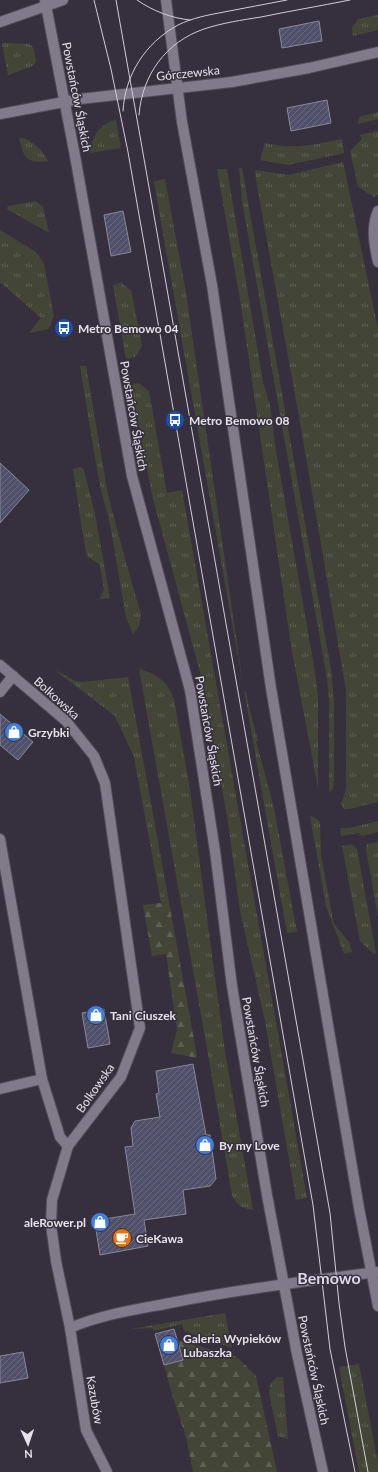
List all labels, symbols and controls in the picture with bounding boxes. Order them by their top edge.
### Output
street label: Powstańców Śląskich [59,41,95,153]
street label: Górczewska [156,62,220,84]
bus stop icon: Metro Bemowo 04 [53,317,75,339]
place label: Metro Bemowo 04 [78,321,178,336]
street label: Powstańców Śląskich [117,360,151,472]
bus stop icon: Metro Bemowo 08 [164,409,186,431]
place label: Metro Bemowo 08 [189,413,289,428]
street label: Bolkowska [31,674,83,722]
street label: Powstańców Śląskich [192,675,226,787]
shop icon: Grzybki [3,721,25,743]
place label: Grzybki [28,725,69,740]
street label: Powstańców Śląskich [239,996,273,1108]
shop icon: Tani Ciuszek [85,1004,107,1026]
place label: Tani Ciuszek [110,1008,177,1023]
street label: Bolkowska [73,1061,117,1115]
shop icon: By my Love [194,1134,216,1156]
place label: By my Love [219,1138,280,1153]
shop icon: aleRower.pl [89,1211,111,1233]
place label: aleRower.pl [24,1215,86,1230]
cafe icon: CieKawa [111,1227,133,1249]
place label: CieKawa [136,1231,183,1246]
district label: Bemowo [297,1268,361,1287]
street label: Powstańców Śląskich [295,1314,333,1426]
place label: Galeria Wypieków Lubaszka [183,1331,282,1360]
shop icon: Galeria Wypieków Lubaszka [158,1334,180,1356]
street label: Kazubów [83,1375,107,1426]
north arrow [8,1424,48,1464]
text: N [24,1448,33,1461]

